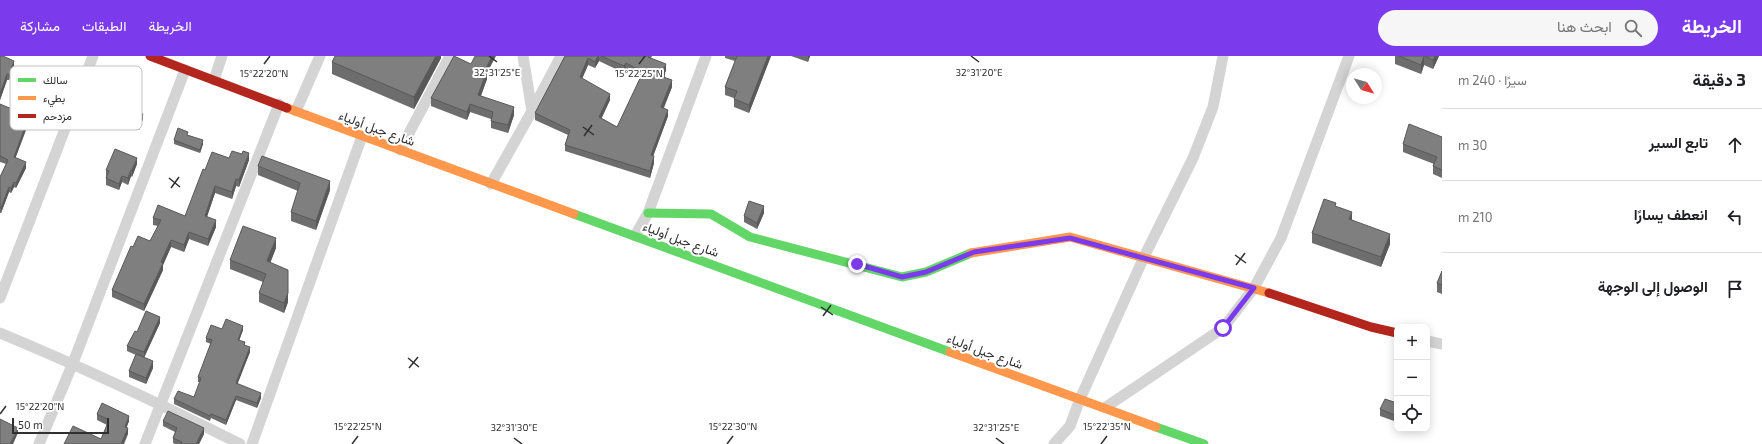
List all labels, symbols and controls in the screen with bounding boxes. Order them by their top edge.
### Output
search box [1378,10,1658,46]
text: الخريطة [1682,14,1742,37]
text: مشاركة [20,17,60,34]
text: الطبقات [82,17,126,34]
text: الخريطة [148,17,192,34]
text: ابحث هنا [1557,17,1612,35]
icon: search [1622,17,1644,39]
legend [10,66,142,130]
text: 32°31'25"E [474,66,521,78]
text: 32°31'20"E [955,66,1003,78]
text: 15°22'20"N [240,67,288,79]
text: 15°22'25"N [615,67,663,79]
north arrow [1346,68,1382,104]
text: 3 دقيقة [1693,69,1746,89]
text: سيرًا · 240 m [1458,72,1527,88]
text: سالك [43,73,68,86]
text: بطيء [43,91,65,108]
street label: شارع جبل أولياء [336,107,417,151]
text: مزدحم [43,109,72,124]
text: تابع السير [1649,133,1708,151]
icon: ahead [1724,134,1746,156]
text: 30 m [1458,137,1487,153]
text: انعطف يسارًا [1634,205,1708,223]
icon: left [1724,206,1746,228]
text: 210 m [1458,209,1493,225]
street label: شارع جبل أولياء [640,218,721,262]
route end [848,255,866,273]
text: الوصول إلى الوجهة [1598,277,1708,295]
icon: arrive [1724,278,1746,300]
route start [1214,319,1232,337]
map controls [1394,324,1430,432]
button: + [1394,324,1430,360]
street label: شارع جبل أولياء [944,330,1025,374]
button: − [1394,360,1430,396]
button: locate [1394,396,1430,432]
text: 15°22'20"N [16,400,64,412]
scale bar [12,416,109,435]
text: 50 m [18,418,43,431]
text: 15°22'25"N [334,420,382,432]
text: 15°22'30"N [709,420,757,432]
text: 15°22'35"N [1083,420,1131,432]
text: 32°31'30"E [490,421,538,433]
text: 32°31'25"E [973,421,1020,433]

